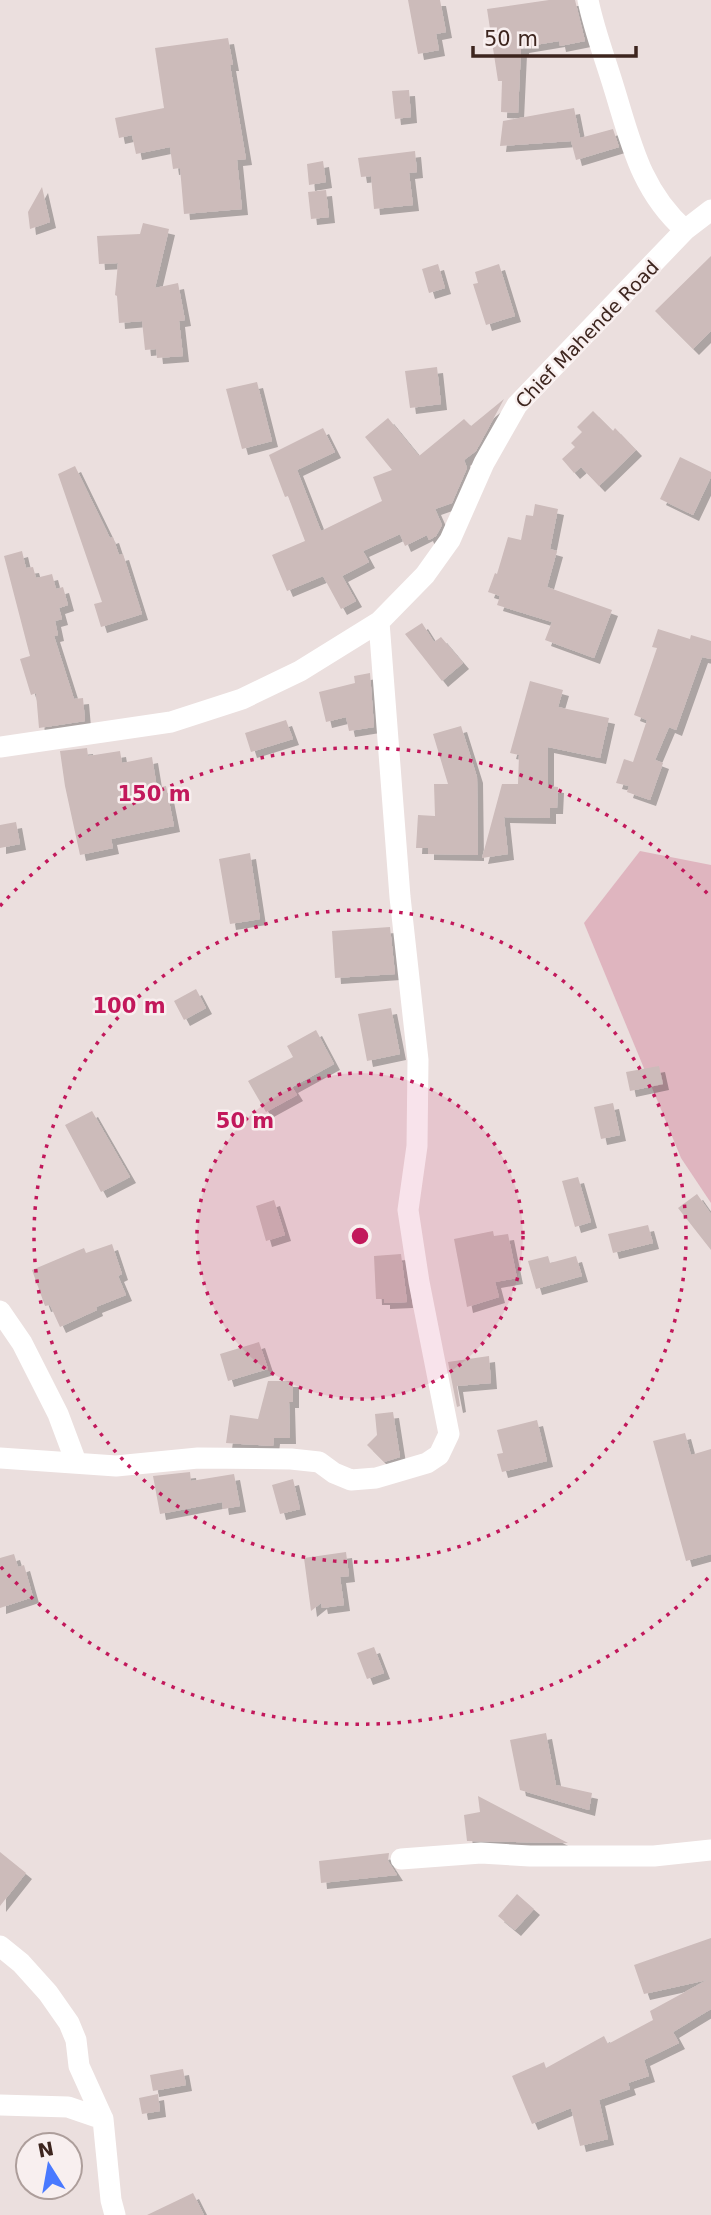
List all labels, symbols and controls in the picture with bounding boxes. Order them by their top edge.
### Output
scale bar [473,14,636,58]
text: 50 m [484,27,538,51]
street label: Chief Mahende Road [511,256,663,412]
text: 150 m [117,782,191,806]
text: 100 m [92,994,166,1018]
text: 50 m [216,1109,274,1133]
centre of rings [348,1224,372,1248]
north arrow [14,2131,84,2201]
text: N [36,2137,56,2162]

